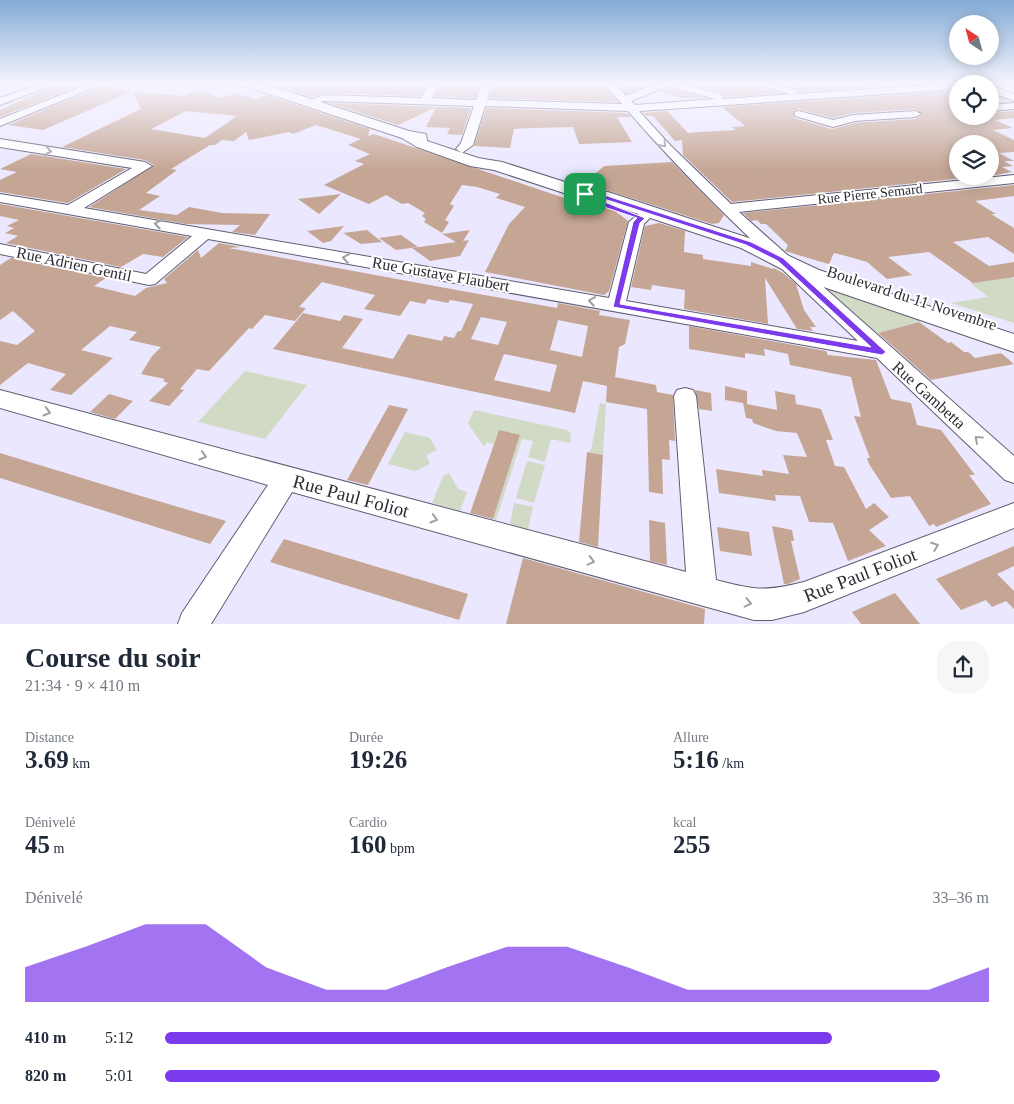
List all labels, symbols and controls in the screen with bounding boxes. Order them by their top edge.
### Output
north arrow [949,15,999,65]
map controls [949,15,999,185]
button: locate [949,75,999,125]
button: layers [949,135,999,185]
one-way arrow [657,139,666,148]
one-way arrow [45,145,53,156]
pin [564,173,606,215]
icon: arrive [571,180,599,208]
street label: Rue Pierre Semard [817,181,923,207]
one-way arrow [153,220,162,230]
street label: Rue Adrien Gentil [15,243,134,285]
one-way arrow [342,253,350,263]
street label: Rue Gustave Flaubert [371,254,512,295]
street label: Boulevard du 11 Novembre [825,262,999,334]
one-way arrow [588,297,597,307]
street label: Rue Gambetta [889,358,969,432]
one-way arrow [42,407,51,417]
one-way arrow [974,436,983,445]
one-way arrow [199,450,208,461]
street label: Rue Paul Foliot [291,470,412,522]
one-way arrow [429,513,438,523]
one-way arrow [930,542,939,552]
street label: Rue Paul Foliot [801,544,920,606]
one-way arrow [587,555,595,566]
one-way arrow [743,597,752,608]
button: share [937,641,989,693]
text: Course du soir [25,642,201,673]
text: 21:34 · 9 × 410 m [25,677,140,694]
text: Distance [25,730,74,745]
text: Durée [349,730,383,745]
text: Allure [673,730,709,745]
text: 3.69 [25,746,69,773]
text: 19:26 [349,746,407,773]
text: 5:16 [673,746,719,773]
text: km [69,756,90,771]
text: /km [719,756,744,771]
text: Dénivelé [25,815,76,830]
text: Cardio [349,815,387,830]
text: kcal [673,815,696,830]
text: 45 [25,831,50,858]
text: 160 [349,831,387,858]
text: 255 [673,831,711,858]
text: m [50,841,64,856]
text: bpm [387,841,415,856]
text: Dénivelé [25,889,83,906]
text: 33–36 m [933,889,989,906]
text: 410 m [25,1029,66,1046]
text: 5:12 [105,1029,133,1046]
text: 820 m [25,1067,66,1084]
text: 5:01 [105,1067,133,1084]

